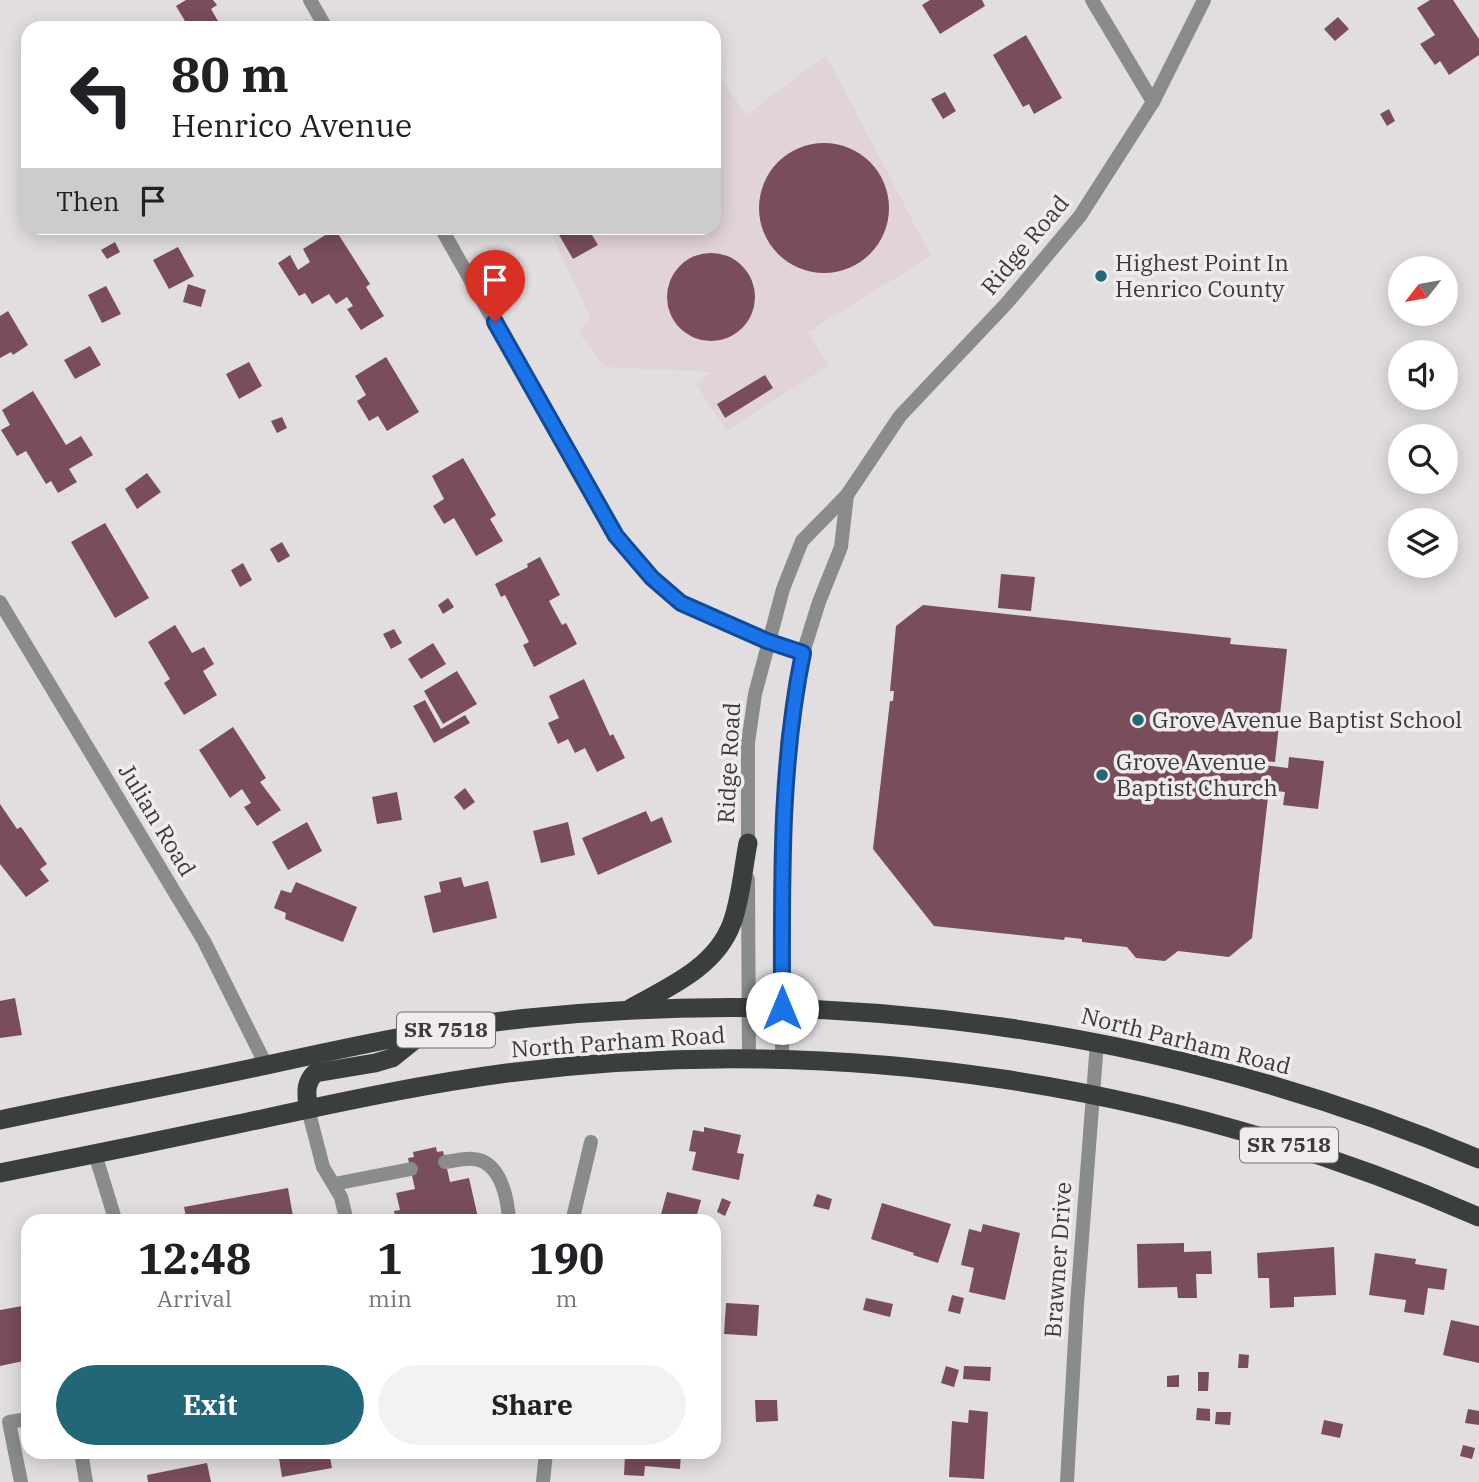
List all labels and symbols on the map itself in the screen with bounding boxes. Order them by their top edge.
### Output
street label: Ridge Road [974,188,1075,301]
place label: Highest Point In Henrico County [1115,247,1289,303]
pin [465,250,525,322]
north arrow [1388,256,1458,326]
marker: Highest Point In Henrico County [1093,268,1109,284]
street label: Ridge Road [710,701,746,824]
place label: Grove Avenue Baptist School [1152,704,1462,734]
marker: Grove Avenue Baptist School [1130,712,1146,728]
place label: Grove Avenue Baptist Church [1116,746,1278,802]
street label: Julian Road [112,758,203,881]
marker: Grove Avenue Baptist Church [1094,767,1110,783]
position arrow [745,971,819,1045]
street label: North Parham Road [1078,999,1294,1081]
road number: SR 7518 [397,1012,495,1048]
street label: North Parham Road [510,1019,726,1063]
road number: SR 7518 [1240,1128,1338,1162]
street label: Brawner Drive [1037,1181,1077,1339]

